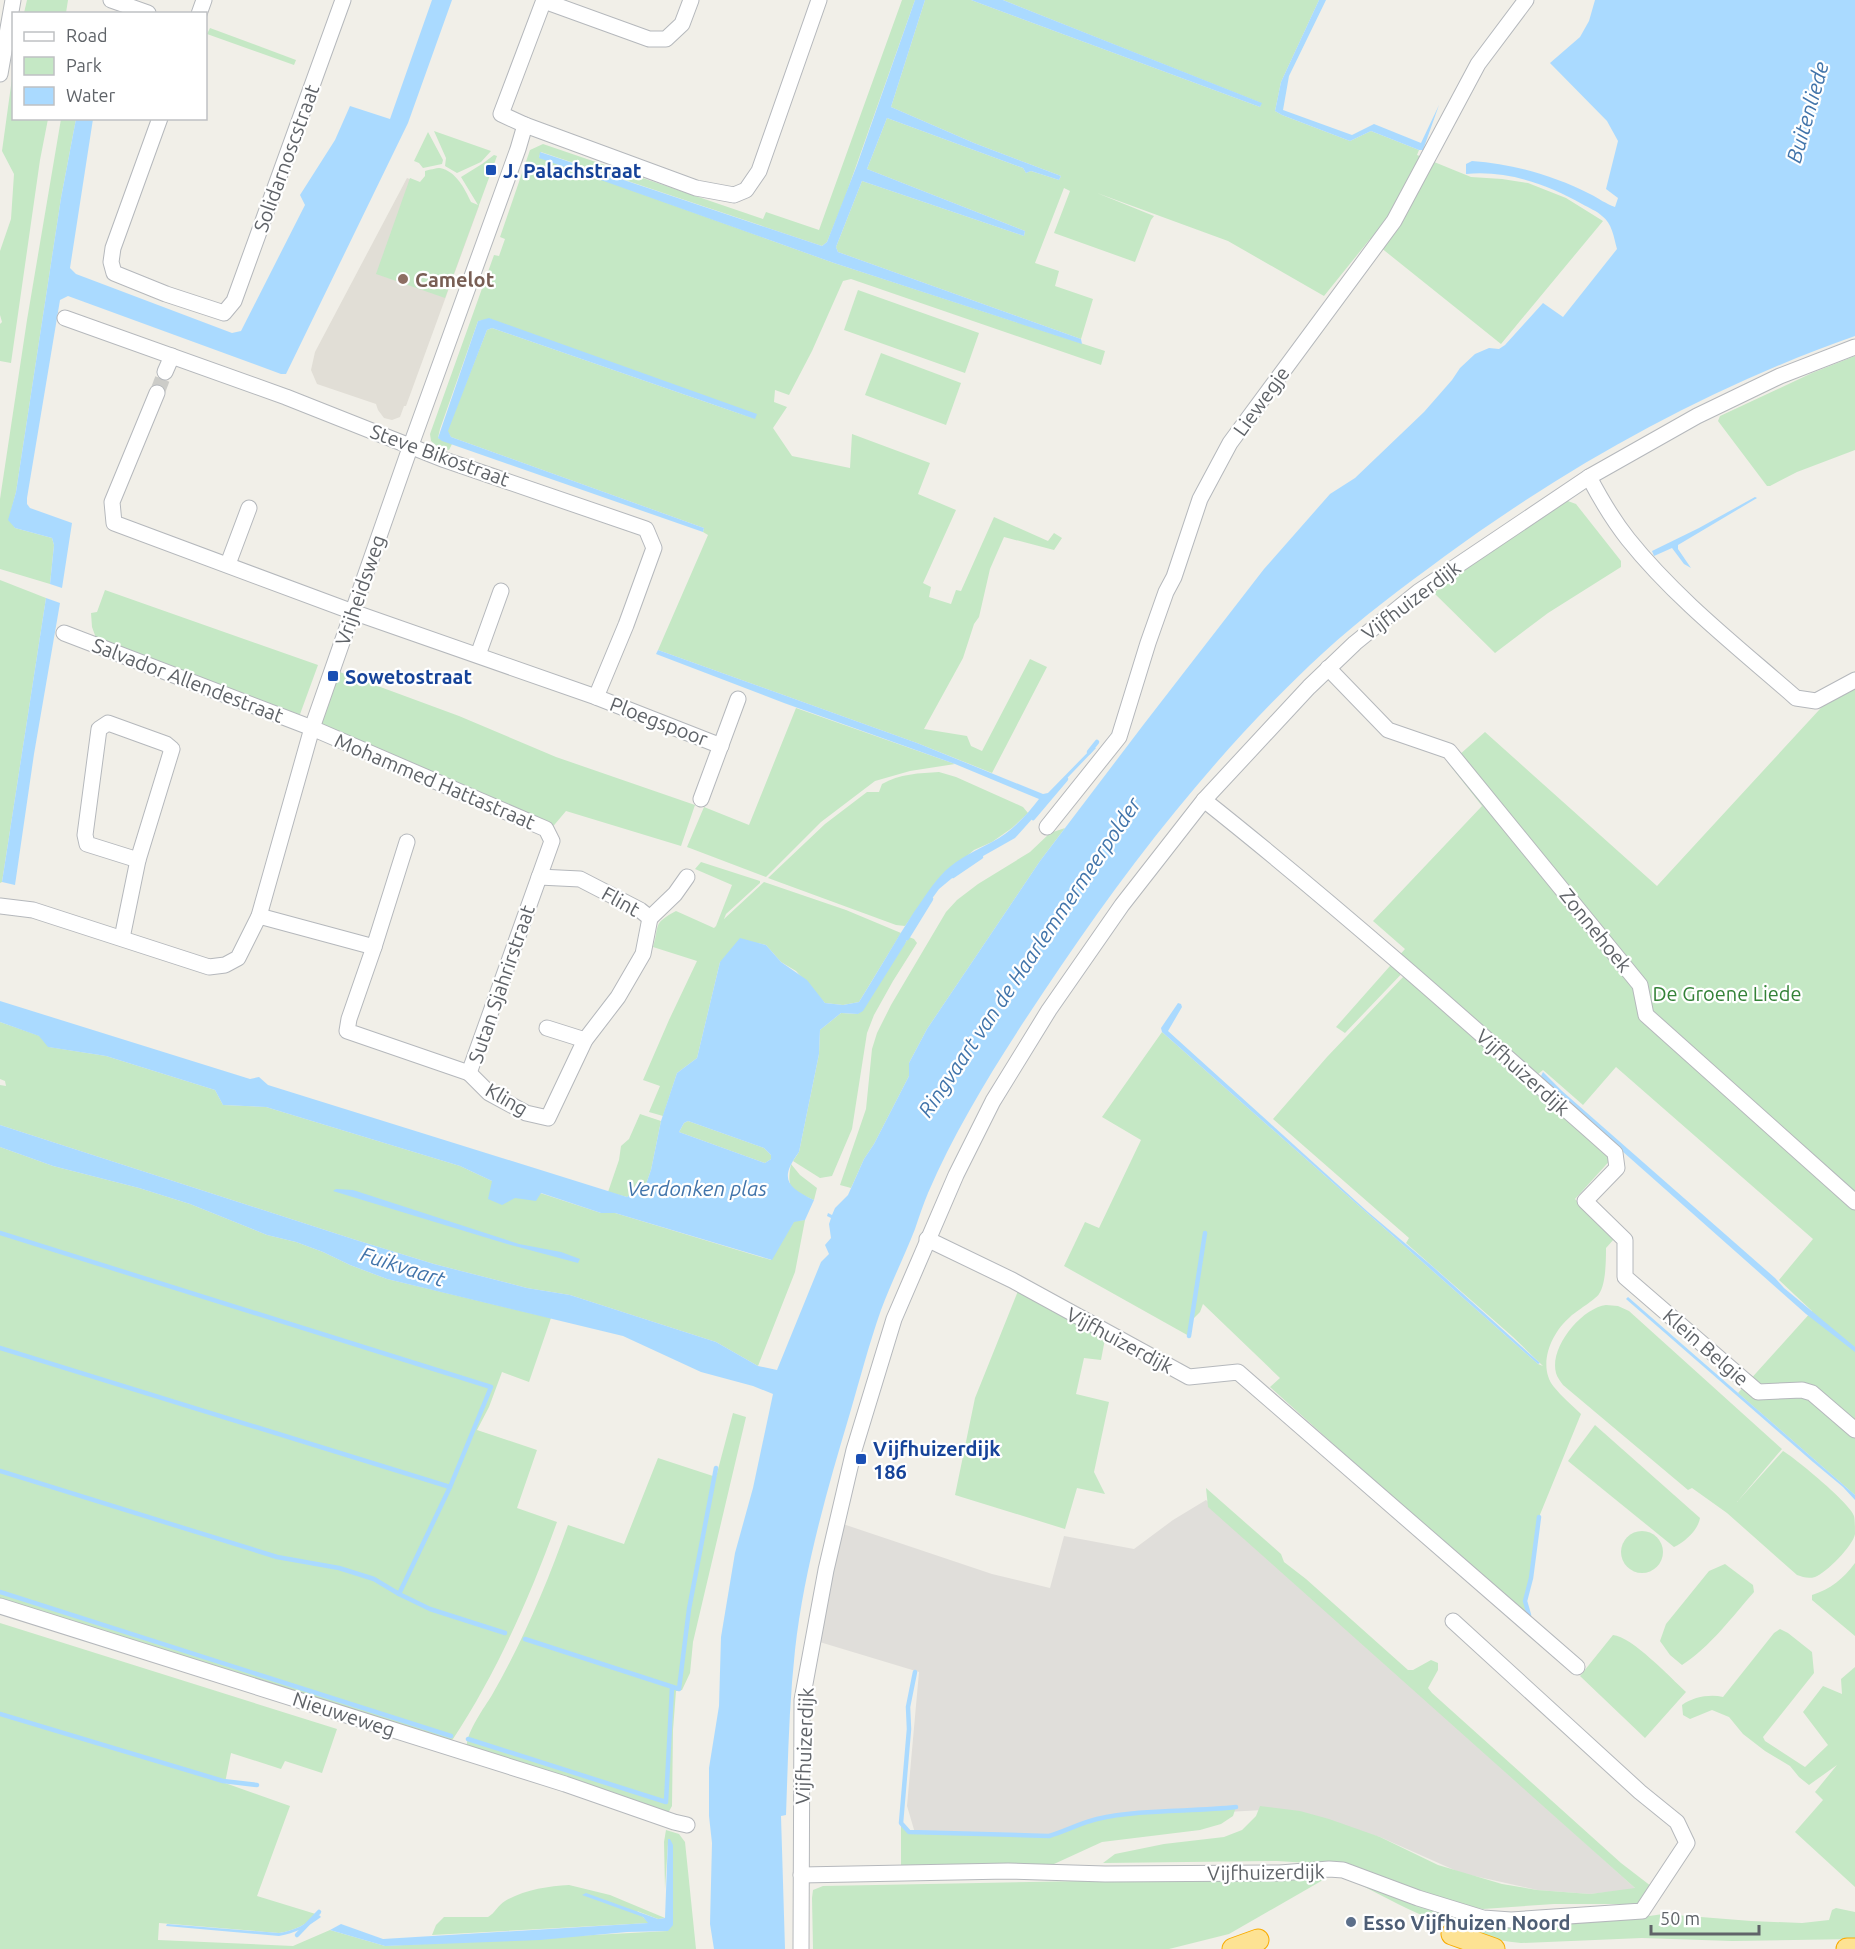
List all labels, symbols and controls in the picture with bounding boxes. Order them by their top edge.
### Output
legend [12,12,207,120]
text: Road [66,25,108,45]
text: Park [66,55,102,75]
water label: Buitenliede [1781,58,1833,165]
street label: Solidarnoscstraat [249,81,323,235]
text: Water [66,85,116,105]
place label: J. Palachstraat [503,159,642,182]
marker: J. Palachstraat [484,163,498,177]
place label: Camelot [415,268,495,291]
marker: Camelot [396,272,410,286]
street label: Liewegje [1228,362,1294,440]
street label: Steve Bikostraat [367,419,513,491]
street label: Vrijheidsweg [330,532,390,648]
street label: Vijfhuizerdijk [1357,555,1465,645]
street label: Salvador Allendestraat [89,633,287,727]
place label: Sowetostraat [345,665,472,688]
marker: Sowetostraat [326,669,340,683]
street label: Ploegspoor [607,692,711,750]
street label: Mohammed Hattastraat [331,728,539,834]
water label: Ringvaart van de Haarlemmermeerpolder [913,792,1146,1121]
street label: Flint [598,881,644,921]
street label: Zonnehoek [1555,884,1637,976]
street label: Sutan Sjahrirstraat [463,902,539,1066]
park label: De Groene Liede [1652,982,1802,1005]
street label: Vijfhuizerdijk [1472,1024,1574,1120]
street label: Kling [482,1078,532,1120]
water label: Verdonken plas [627,1176,767,1200]
water label: Fuikvaart [358,1241,449,1291]
street label: Vijfhuizerdijk [1063,1302,1177,1378]
street label: Klein Belgie [1659,1304,1753,1390]
place label: Vijfhuizerdijk 186 [873,1437,1000,1483]
marker: Vijfhuizerdijk 186 [854,1452,868,1466]
street label: Nieuweweg [290,1687,398,1741]
street label: Vijfhuizerdijk [790,1687,818,1805]
street label: Vijfhuizerdijk [1207,1859,1325,1885]
scale bar [1651,1898,1759,1936]
text: 50 m [1660,1908,1700,1928]
place label: Esso Vijfhuizen Noord [1363,1911,1571,1934]
marker: Esso Vijfhuizen Noord [1344,1915,1358,1929]

